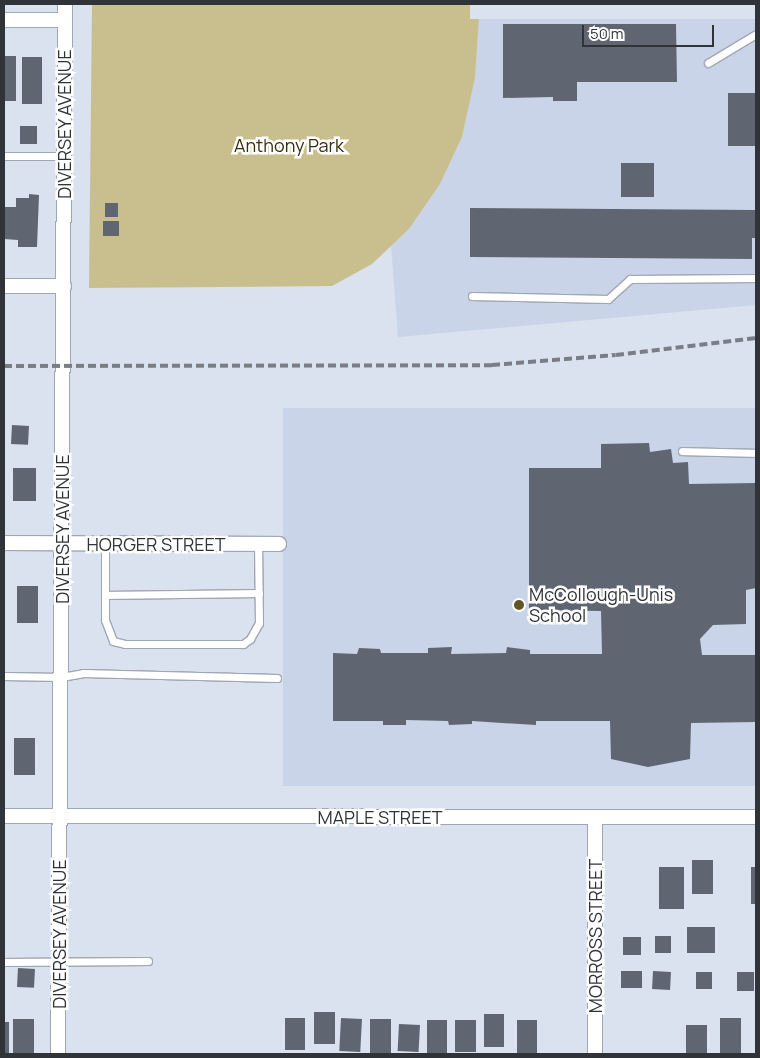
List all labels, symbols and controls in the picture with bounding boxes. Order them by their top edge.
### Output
scale bar [585,15,718,47]
text: 50 m [590,23,624,44]
street label: DIVERSEY AVENUE [53,49,75,199]
park label: Anthony Park [234,134,344,156]
street label: DIVERSEY AVENUE [51,454,73,604]
street label: HORGER STREET [86,533,226,555]
place label: McCollough-Unis School [529,584,673,626]
marker: McCollough-Unis School [513,599,525,611]
street label: MAPLE STREET [318,806,442,828]
street label: DIVERSEY AVENUE [48,859,70,1009]
street label: MORROSS STREET [584,859,606,1013]

